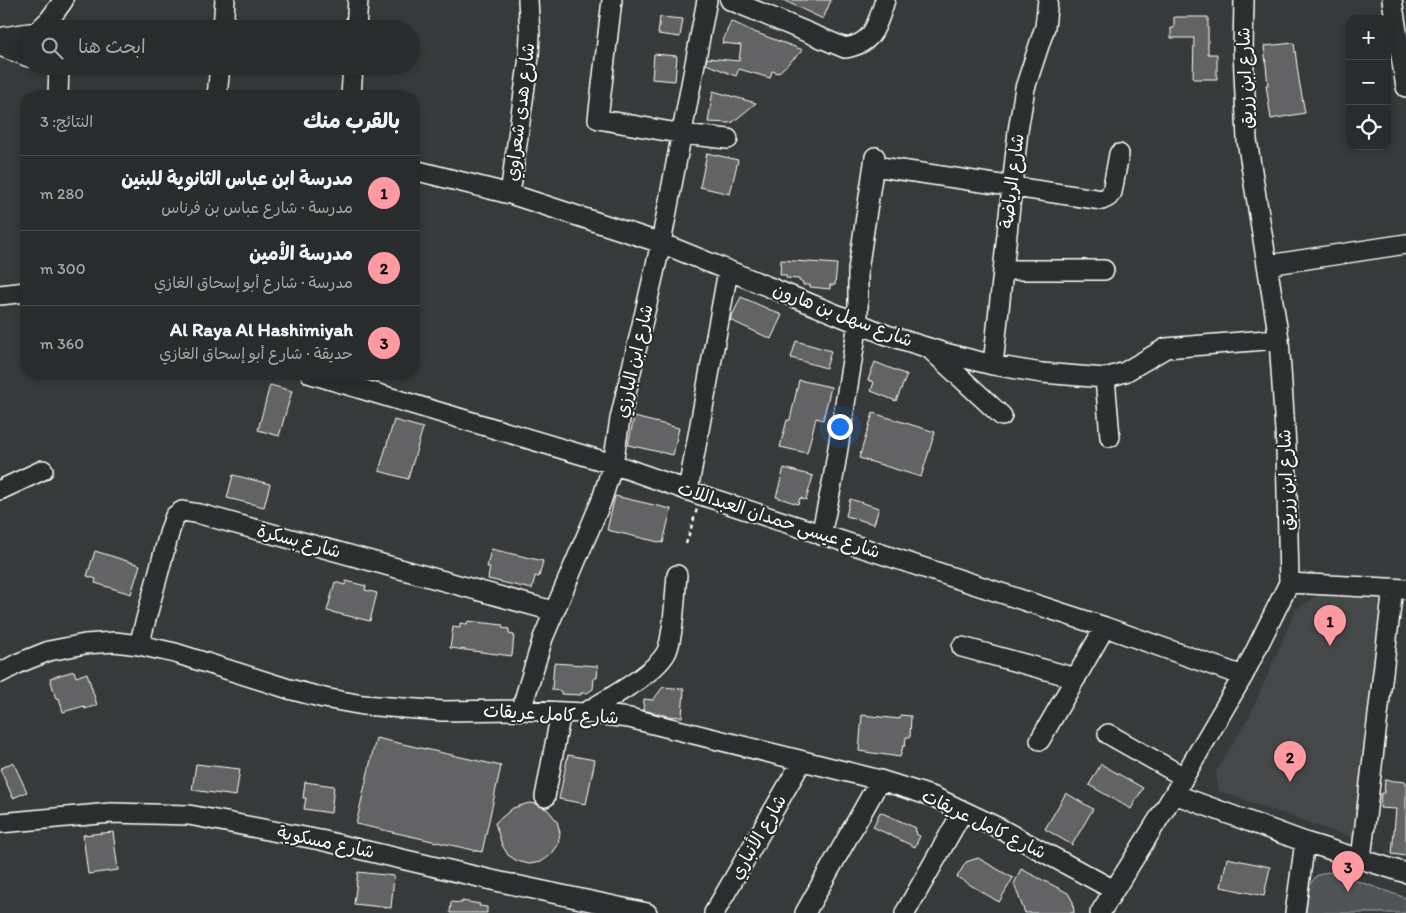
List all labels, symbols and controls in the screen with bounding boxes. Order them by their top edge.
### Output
map controls [1346,15,1391,150]
button: + [1346,15,1391,60]
search box [20,20,420,75]
street label: شارع ابن زريق [1232,27,1259,129]
icon: search [38,34,66,62]
text: ابحث هنا [78,35,146,58]
street label: شارع هدى شعراوي [501,42,541,183]
button: − [1346,60,1391,105]
button: locate [1346,105,1391,150]
text: بالقرب منك [303,108,400,133]
text: النتائج: 3 [40,112,93,131]
street label: شارع الرياضة [995,132,1030,230]
text: مدرسة ابن عباس الثانوية للبنين [121,167,353,190]
text: 280 m [40,184,84,203]
text: 1 [380,184,388,203]
text: مدرسة · شارع عباس بن فرناس [161,198,353,217]
text: مدرسة الأمين [249,242,353,265]
text: 300 m [40,259,86,278]
text: 2 [380,259,388,278]
text: مدرسة · شارع أبو إسحاق الغازي [154,273,353,292]
street label: شارع سهل بن هارون [770,278,916,353]
street label: شارع ابن البارزي [610,302,660,420]
text: Al Raya Al Hashimiyah [170,318,353,341]
text: 360 m [40,334,84,353]
text: 3 [380,334,388,353]
text: حديقة · شارع أبو إسحاق الغازي [159,344,353,363]
your location [827,414,853,440]
street label: شارع ابن زريق [1273,429,1300,531]
street label: شارع عيسى حمدان العبداللات [675,477,883,564]
street label: شارع بسكرة [254,519,343,564]
pin: 1 [1314,605,1346,646]
street label: شارع كامل عريقات [483,699,619,730]
pin: 2 [1274,741,1306,782]
street label: شارع كامل عريقات [918,784,1050,864]
street label: شارع الأنباري [724,790,793,884]
street label: شارع مسكوية [275,821,377,864]
pin: 3 [1332,851,1364,892]

